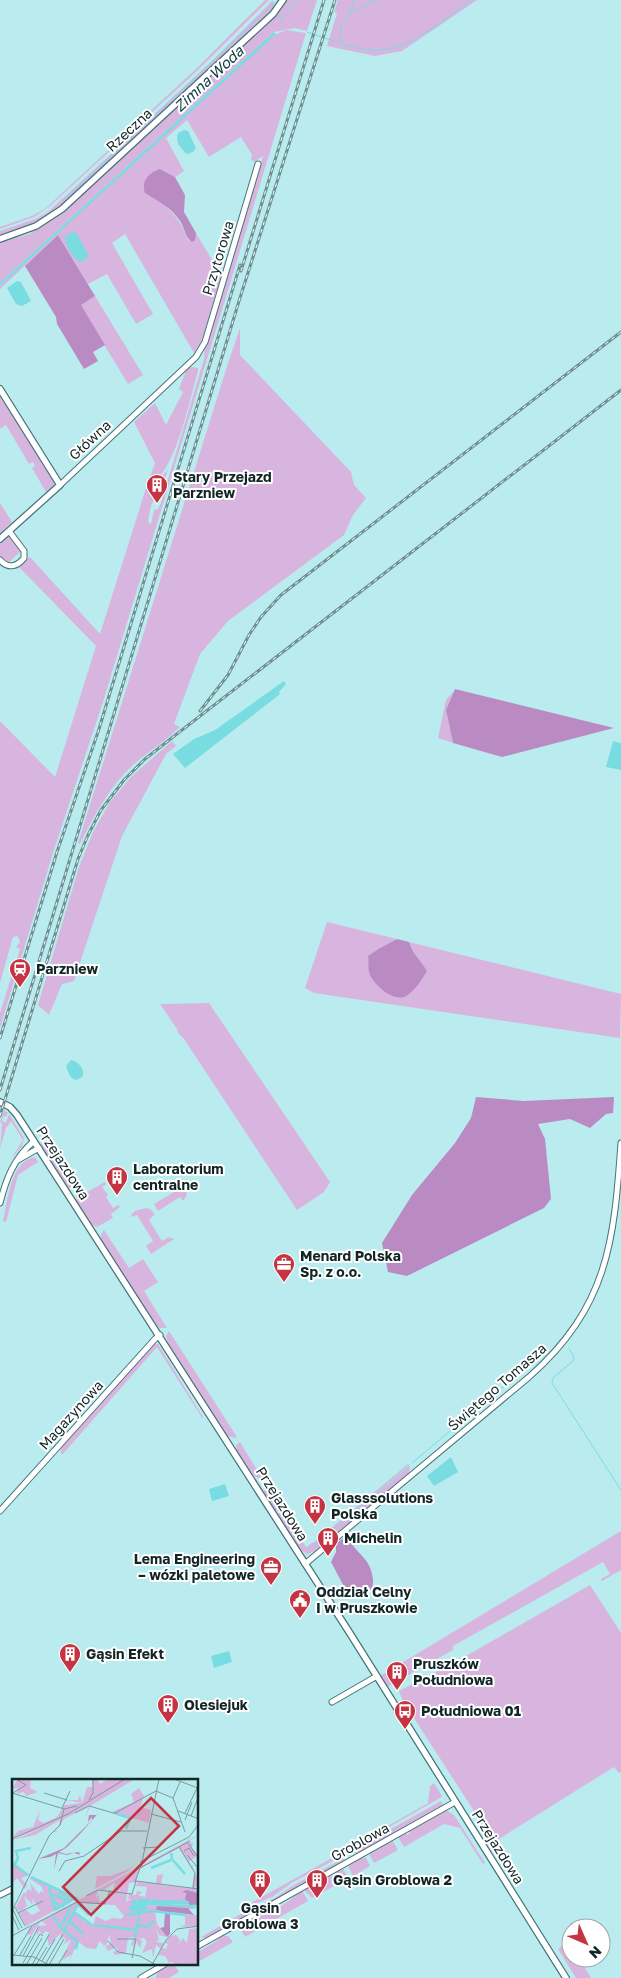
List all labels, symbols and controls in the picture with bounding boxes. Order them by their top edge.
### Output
water label: Zimna Woda [170,41,247,115]
street label: Rzeczna [102,104,155,155]
street label: Przytorowa [198,219,237,297]
street label: Główna [65,416,114,463]
place label: Stary Przejazd Parzniew [173,468,272,501]
building icon: Stary Przejazd Parzniew [145,473,169,504]
station icon: Parzniew [8,957,32,988]
place label: Parzniew [36,960,99,977]
street label: Przejazdowa [33,1123,94,1203]
place label: Laboratorium centralne [133,1160,224,1193]
building icon: Laboratorium centralne [105,1165,129,1196]
place label: Menard Polska Sp. z o.o. [300,1247,401,1280]
office icon: Menard Polska Sp. z o.o. [272,1252,296,1283]
street label: Świętego Tomasza [444,1339,549,1434]
street label: Magazynowa [35,1376,106,1453]
street label: Przejazdowa [253,1463,312,1544]
place label: Glasssolutions Polska [331,1489,433,1522]
building icon: Glasssolutions Polska [303,1494,327,1525]
building icon: Michelin [316,1526,340,1557]
place label: Michelin [344,1529,402,1546]
place label: Lema Engineering – wózki paletowe [134,1550,255,1583]
office icon: Lema Engineering – wózki paletowe [259,1555,283,1586]
place label: Oddział Celny I w Pruszkowie [316,1583,417,1616]
public building icon: Oddział Celny I w Pruszkowie [288,1588,312,1619]
building icon: Gąsin Efekt [58,1642,82,1673]
place label: Gąsin Efekt [86,1645,164,1662]
place label: Pruszków Południowa [413,1655,493,1688]
building icon: Pruszków Południowa [385,1660,409,1691]
building icon: Olesiejuk [156,1693,180,1724]
place label: Olesiejuk [184,1696,248,1713]
bus stop icon: Południowa 01 [393,1699,417,1730]
place label: Południowa 01 [421,1702,521,1719]
inset map [12,1779,199,1966]
street label: Przejazdowa [469,1806,528,1887]
street label: Groblowa [328,1819,392,1864]
building icon: Gąsin Groblowa 3 [248,1868,272,1899]
building icon: Gąsin Groblowa 2 [305,1868,329,1899]
place label: Gąsin Groblowa 2 [333,1871,452,1888]
place label: Gąsin Groblowa 3 [222,1899,298,1932]
north arrow [561,1918,611,1968]
text: N [586,1943,605,1962]

